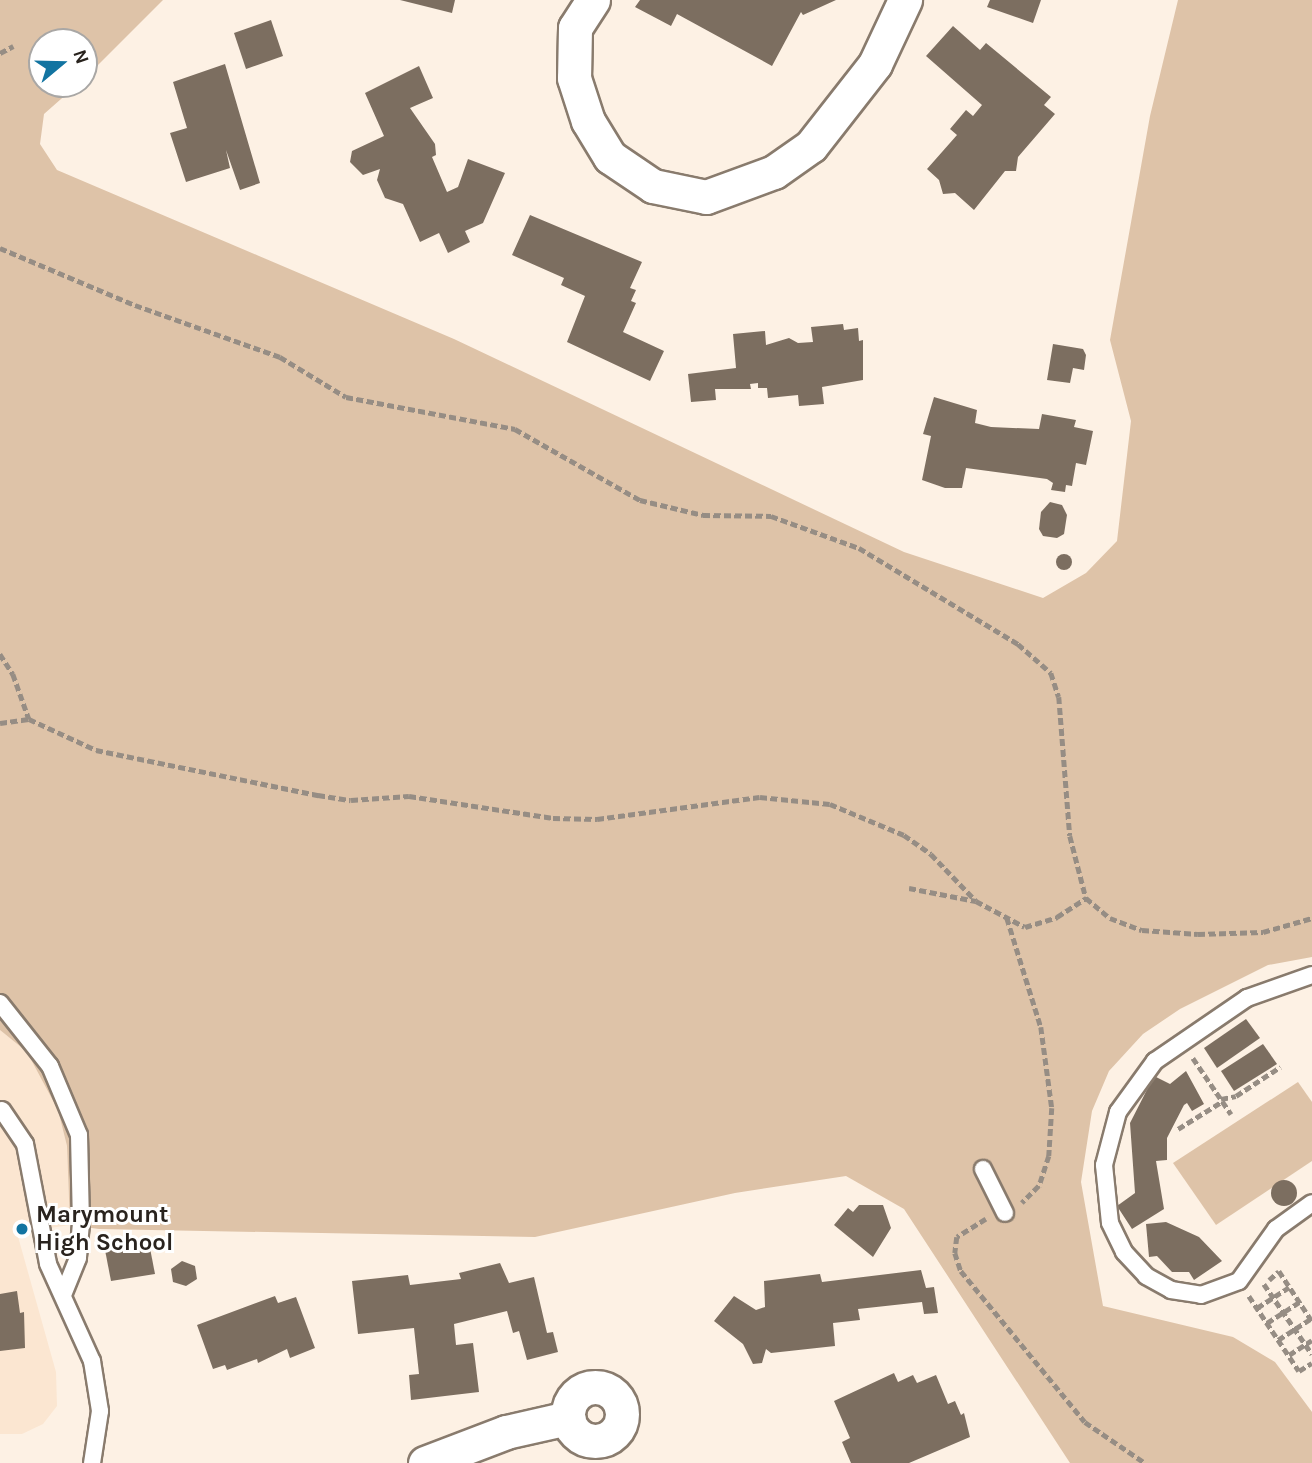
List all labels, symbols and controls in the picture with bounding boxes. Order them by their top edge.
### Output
north arrow [28,28,98,98]
text: N [68,47,94,67]
place label: Marymount High School [36,1201,173,1257]
marker: Marymount High School [14,1221,30,1237]

